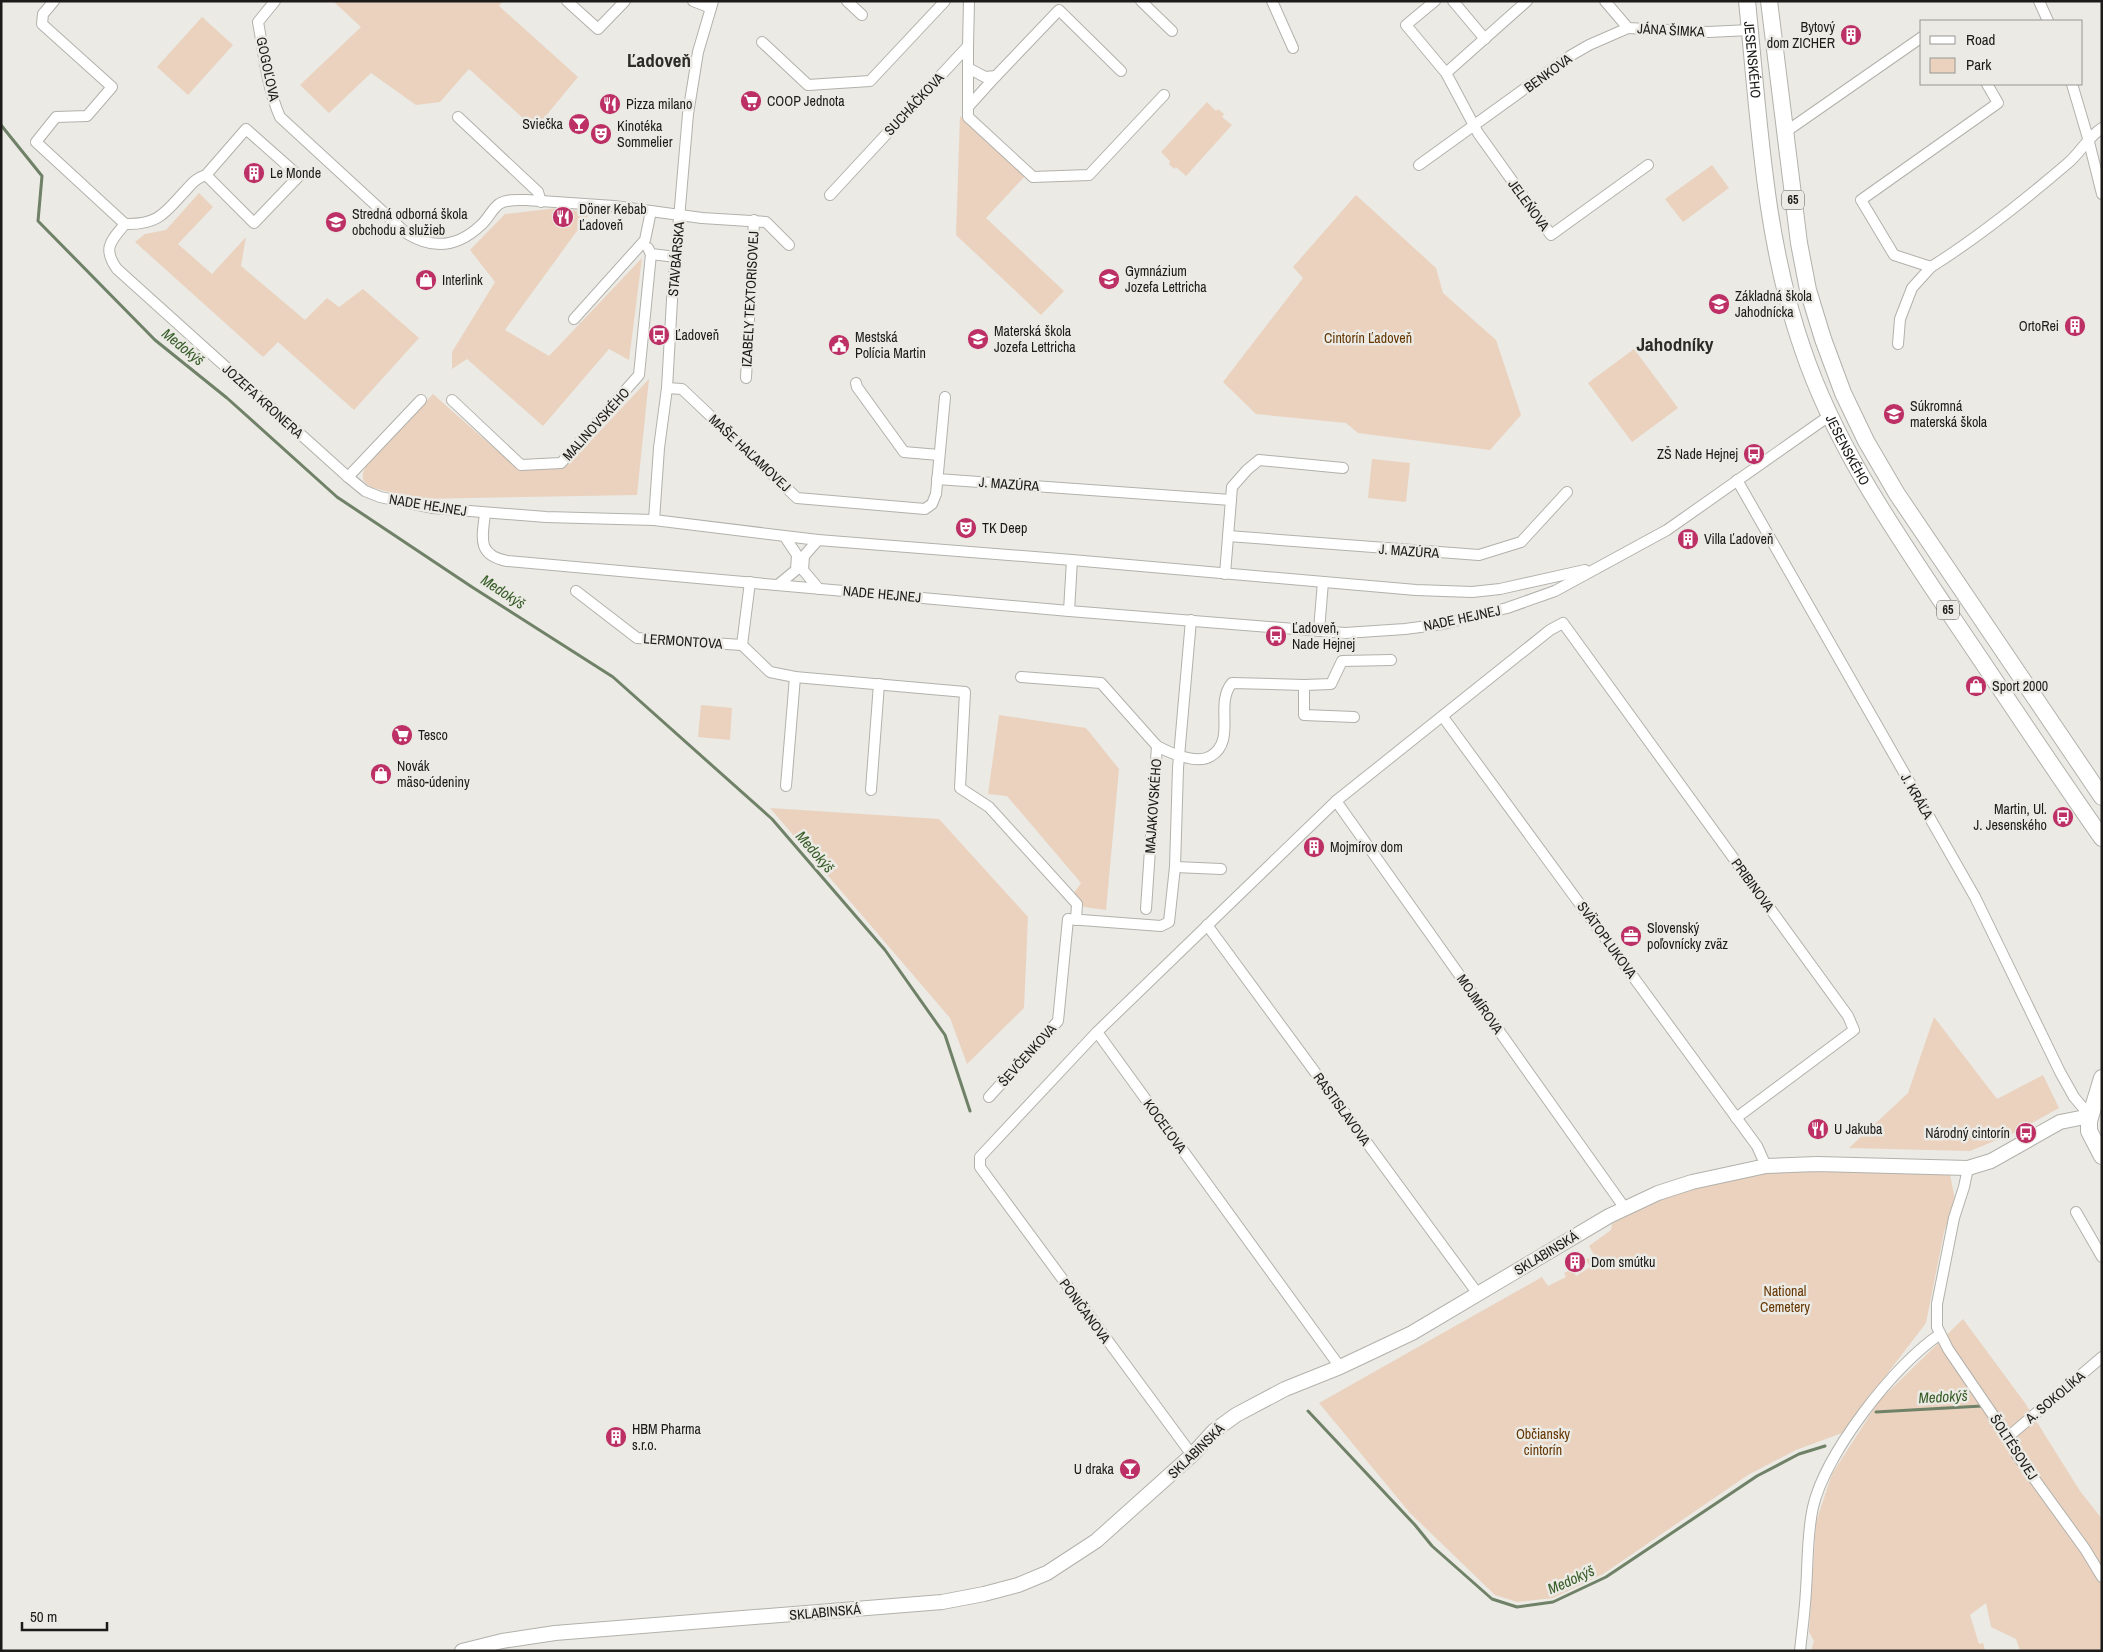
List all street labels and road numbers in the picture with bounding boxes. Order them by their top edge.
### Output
street label: JÁNA ŠIMKA [1637,19,1706,41]
street label: JESENSKÉHO [1740,20,1765,99]
street label: GOGOĽOVA [252,35,284,103]
street label: BENKOVA [1521,49,1576,96]
street label: SUCHÁČKOVA [880,69,948,139]
street label: JELEŇOVA [1504,176,1554,234]
road number: 65 [1782,190,1804,210]
street label: STAVBÁRSKA [664,221,688,297]
street label: IZABELY TEXTORISOVEJ [737,230,763,368]
street label: JOZEFA KRONERA [219,360,307,442]
street label: MALINOVSKÉHO [559,384,633,464]
street label: MAŠE HAĽAMOVEJ [705,411,795,495]
street label: JESENSKÉHO [1822,412,1874,488]
street label: J. MAZÚRA [978,473,1040,495]
street label: NADE HEJNEJ [388,490,468,520]
street label: J. MAZÚRA [1378,540,1440,562]
street label: NADE HEJNEJ [842,582,922,606]
road number: 65 [1937,600,1959,620]
street label: NADE HEJNEJ [1422,601,1502,635]
street label: LERMONTOVA [643,629,724,653]
street label: MAJAKOVSKÉHO [1141,758,1165,854]
street label: J. KRÁĽA [1897,770,1937,822]
street label: PRIBINOVA [1728,855,1779,916]
street label: SVÄTOPLUKOVA [1573,898,1641,982]
street label: MOJMÍROVA [1453,971,1507,1038]
street label: ŠEVČENKOVA [994,1020,1060,1090]
street label: RASTISLAVOVA [1310,1069,1375,1149]
street label: KOCEĽOVA [1139,1095,1191,1157]
street label: SKLABINSKÁ [1511,1227,1582,1279]
street label: PONIČANOVA [1055,1275,1115,1347]
street label: A. SOKOLÍKA [2021,1367,2089,1428]
street label: ŠOLTÉSOVEJ [1986,1411,2042,1483]
street label: SKLABINSKÁ [1164,1419,1228,1482]
street label: SKLABINSKÁ [789,1600,862,1624]

